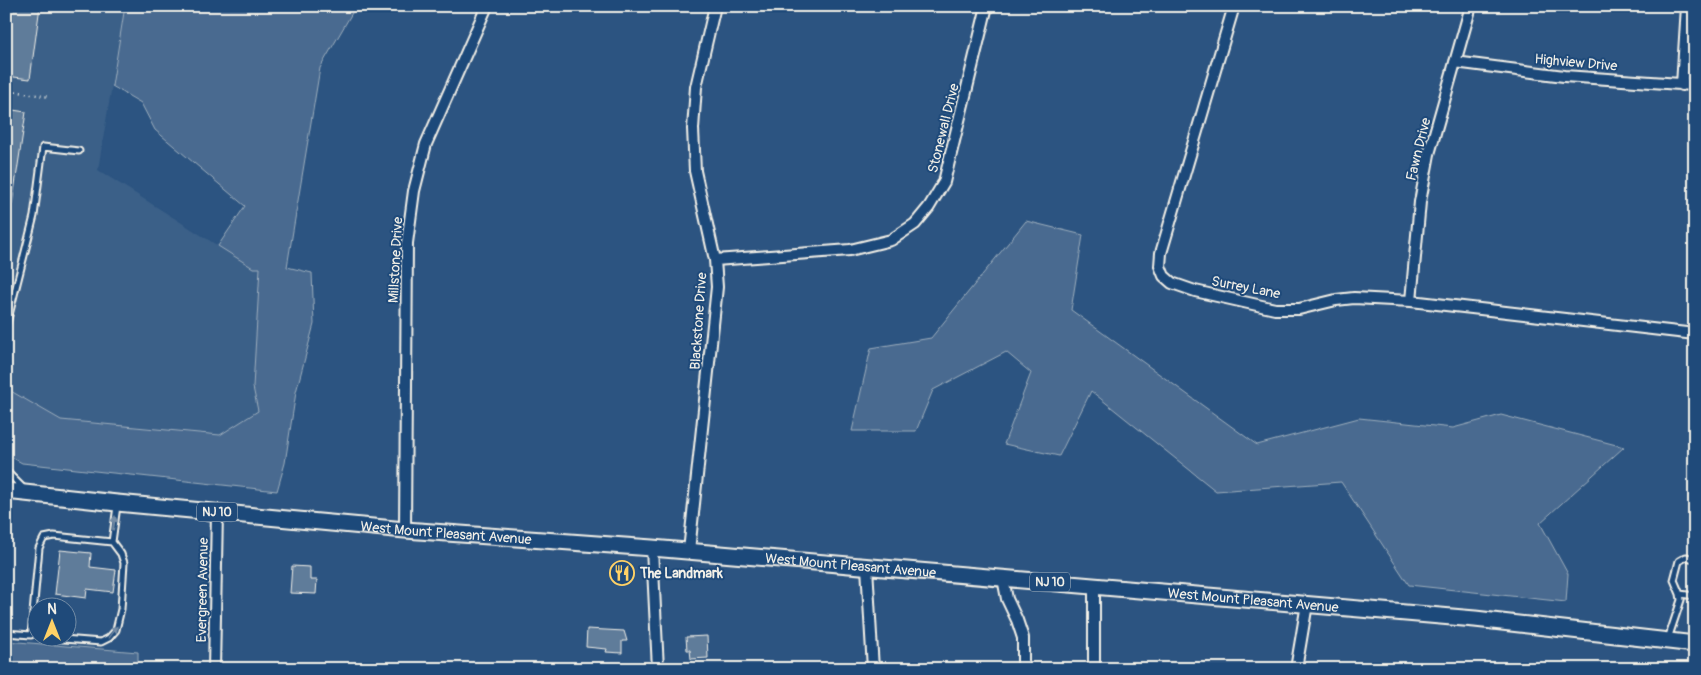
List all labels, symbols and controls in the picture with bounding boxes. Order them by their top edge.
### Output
street label: Highview Drive [1534,50,1618,75]
street label: Stonewall Drive [924,82,963,175]
street label: Fawn Drive [1402,116,1435,182]
street label: Millstone Drive [385,216,406,304]
street label: Blackstone Drive [687,272,710,370]
street label: Surrey Lane [1210,273,1282,302]
road number: NJ 10 [197,502,237,522]
one-way arrow [111,514,119,530]
street label: West Mount Pleasant Avenue [360,518,532,548]
street label: Evergreen Avenue [193,537,212,643]
street label: West Mount Pleasant Avenue [765,550,937,581]
restaurant icon: The Landmark [609,560,635,586]
place label: The Landmark [639,565,723,582]
road number: NJ 10 [1030,572,1070,592]
street label: West Mount Pleasant Avenue [1167,585,1339,616]
north arrow [28,598,78,648]
text: N [47,601,57,618]
one-way arrow [107,626,118,639]

